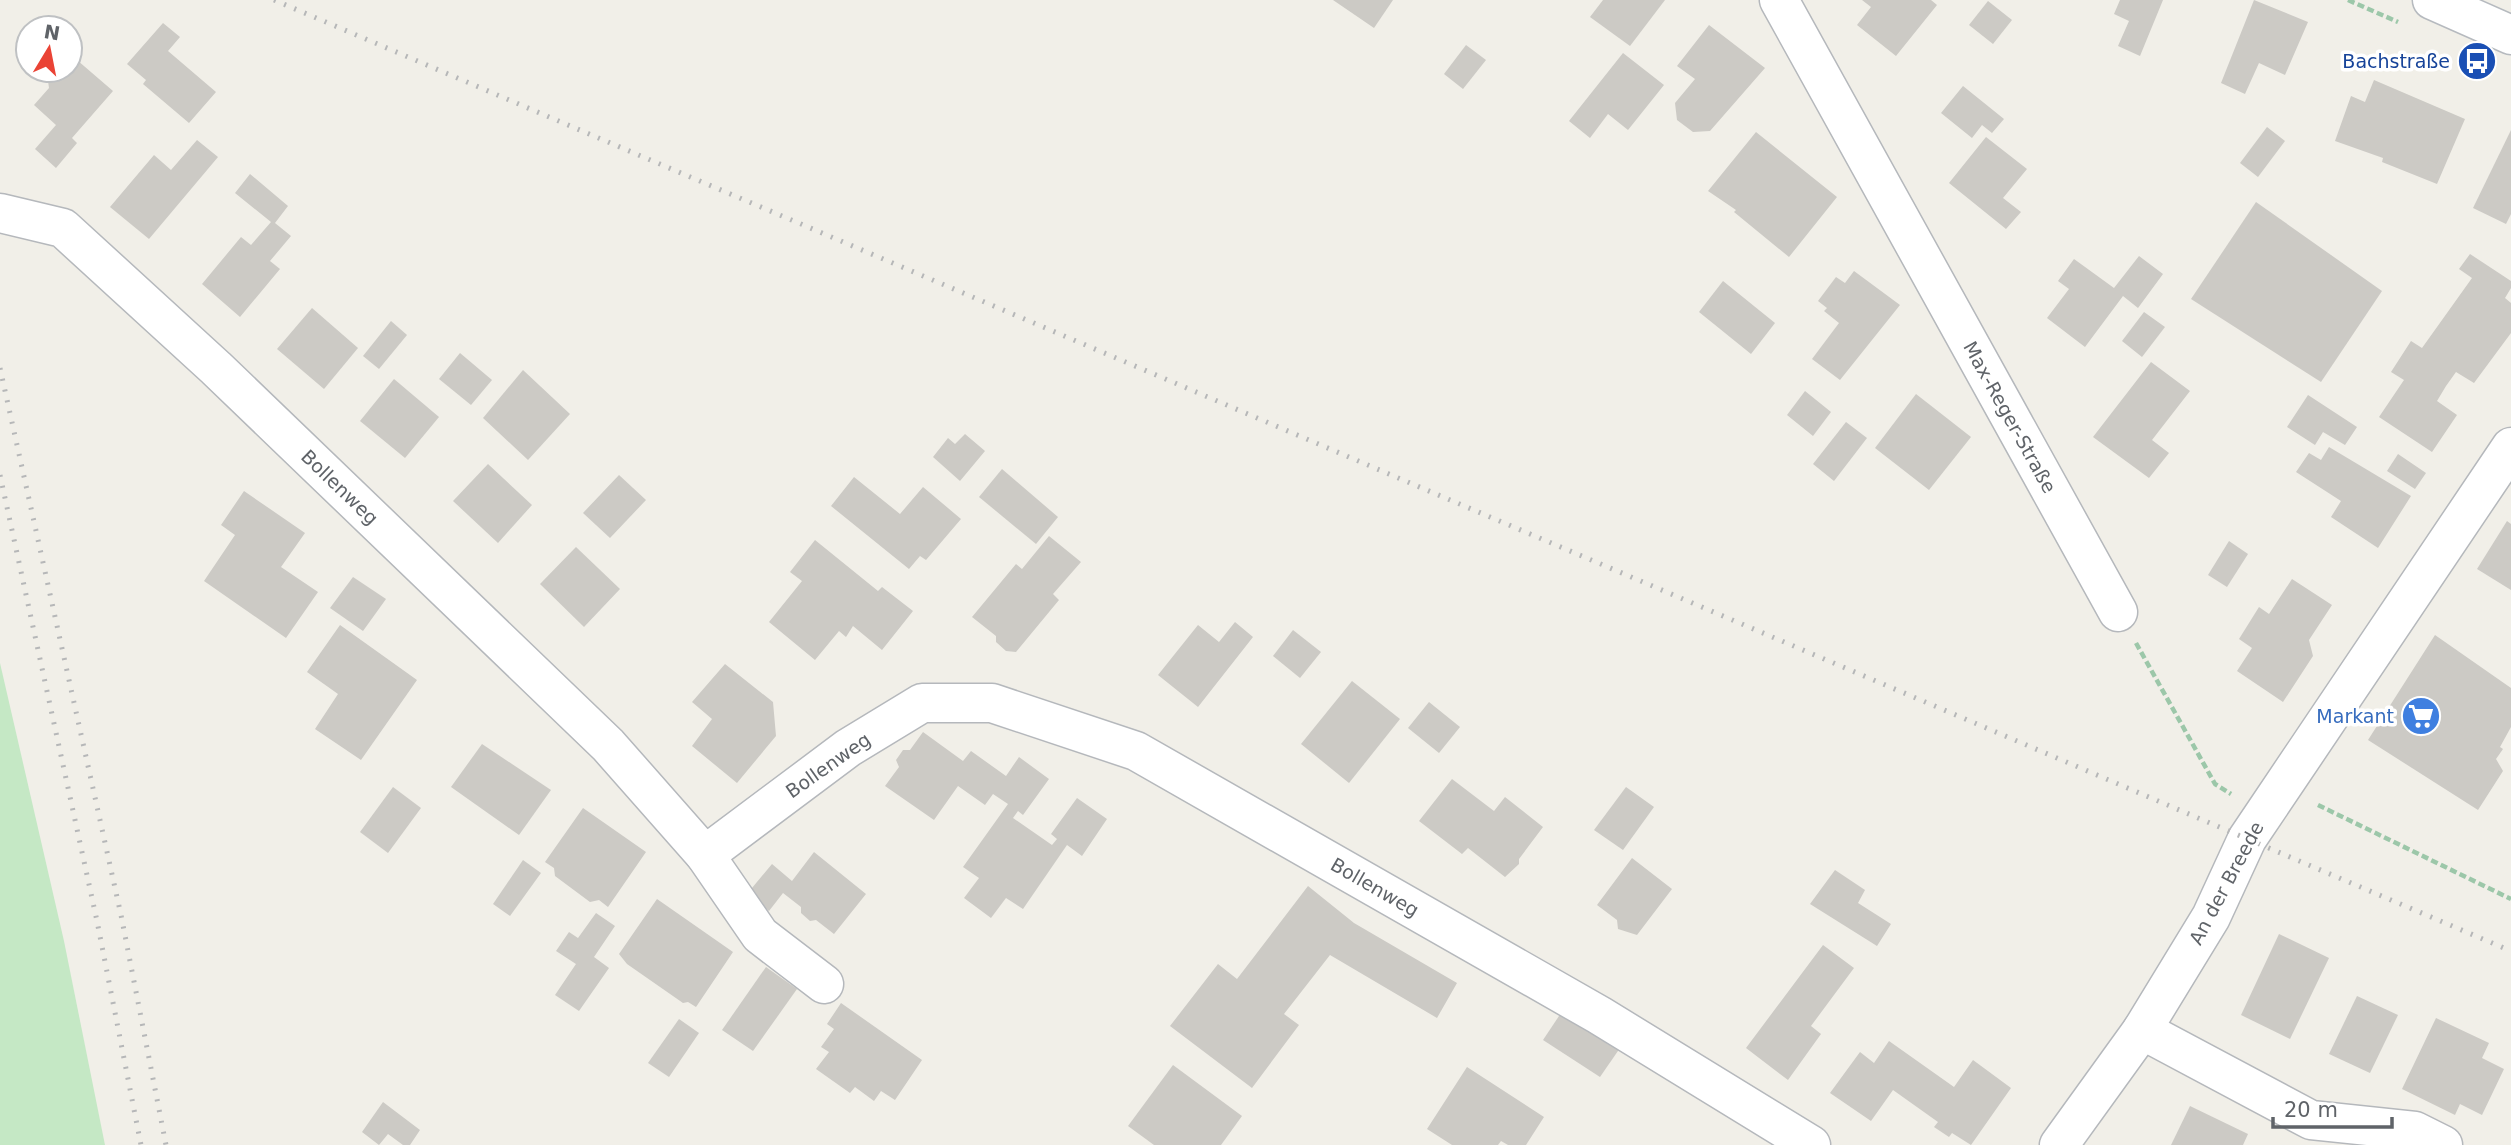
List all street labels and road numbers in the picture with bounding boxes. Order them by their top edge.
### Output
street label: Max-Reger-Straße [1959,337,2061,497]
street label: Bollenweg [297,445,383,529]
street label: Bollenweg [781,728,875,802]
street label: An der Breede [2184,818,2268,948]
street label: Bollenweg [1327,853,1423,921]

